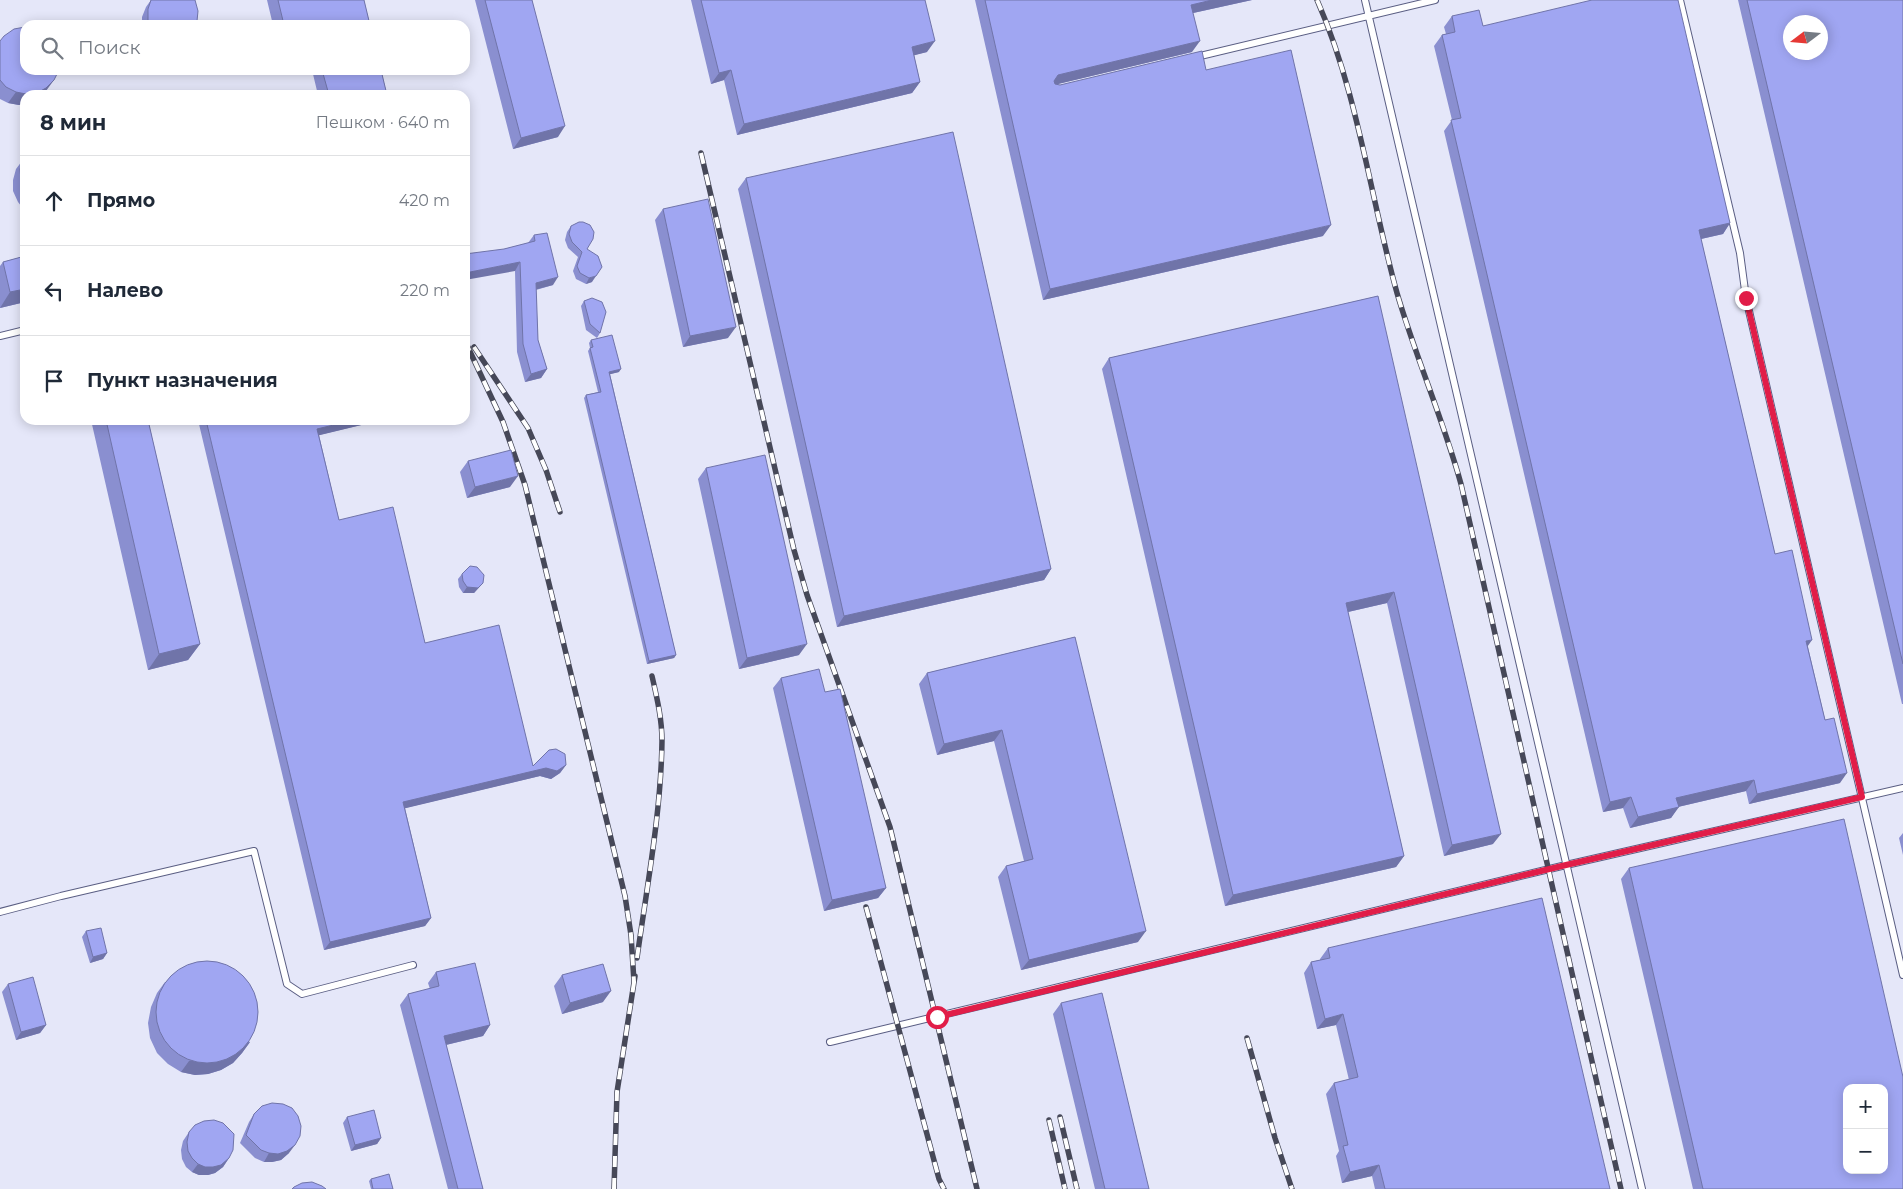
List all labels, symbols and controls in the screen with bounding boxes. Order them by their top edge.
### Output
north arrow [1783,15,1828,60]
search box [20,20,470,75]
icon: search [38,34,66,62]
text: Поиск [78,36,141,59]
text: 8 мин [40,110,106,135]
text: Пешком · 640 m [316,113,450,132]
icon: ahead [40,187,68,215]
text: Прямо [87,189,155,212]
text: 420 m [399,191,450,210]
icon: left [40,277,68,305]
text: Налево [87,279,163,302]
text: 220 m [400,281,450,300]
route end [1735,287,1758,310]
icon: arrive [40,367,68,395]
text: Пункт назначения [87,369,278,392]
route start [926,1006,949,1029]
map controls [1843,1084,1888,1174]
button: + [1843,1084,1888,1129]
button: − [1843,1129,1888,1174]

